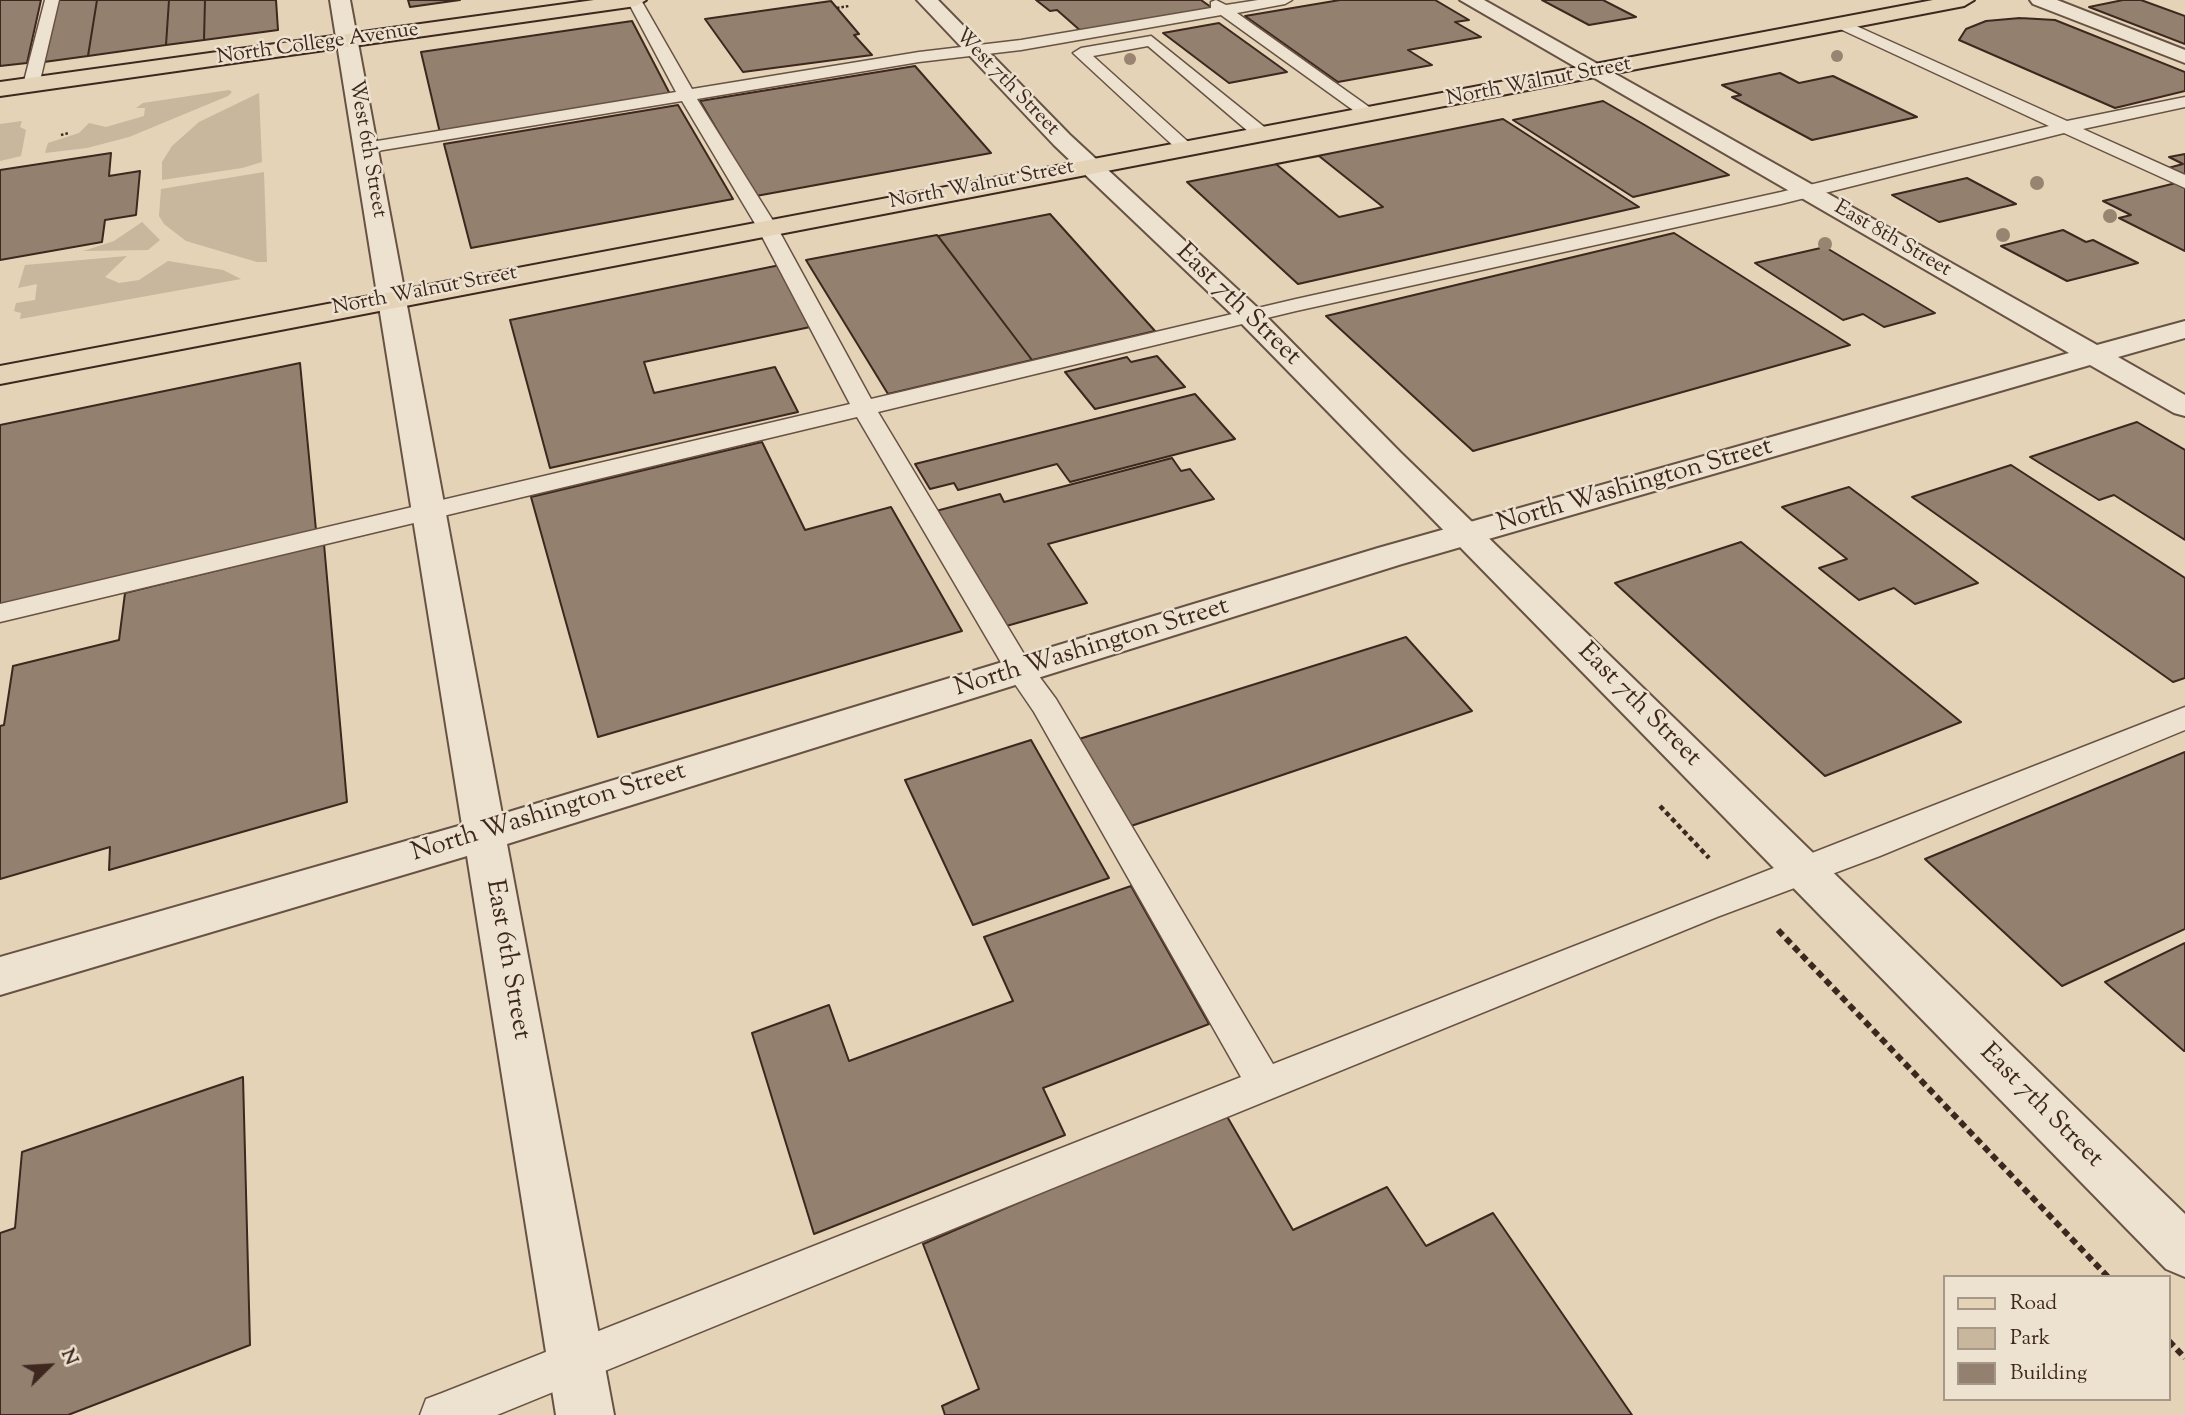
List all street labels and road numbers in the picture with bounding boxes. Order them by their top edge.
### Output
street label: North College Avenue [216,18,420,72]
street label: West 7th Street [948,24,1064,142]
street label: North Walnut Street [1445,53,1633,113]
street label: West 6th Street [341,78,391,220]
street label: North Walnut Street [888,156,1076,216]
street label: East 8th Street [1829,196,1955,284]
street label: East 7th Street [1168,238,1306,374]
street label: North Walnut Street [331,262,519,322]
street label: North Washington Street [1494,433,1776,541]
street label: North Washington Street [951,592,1233,706]
street label: East 7th Street [1570,638,1706,774]
street label: North Washington Street [408,757,690,871]
street label: East 6th Street [477,878,535,1042]
street label: East 7th Street [1972,1039,2108,1175]

